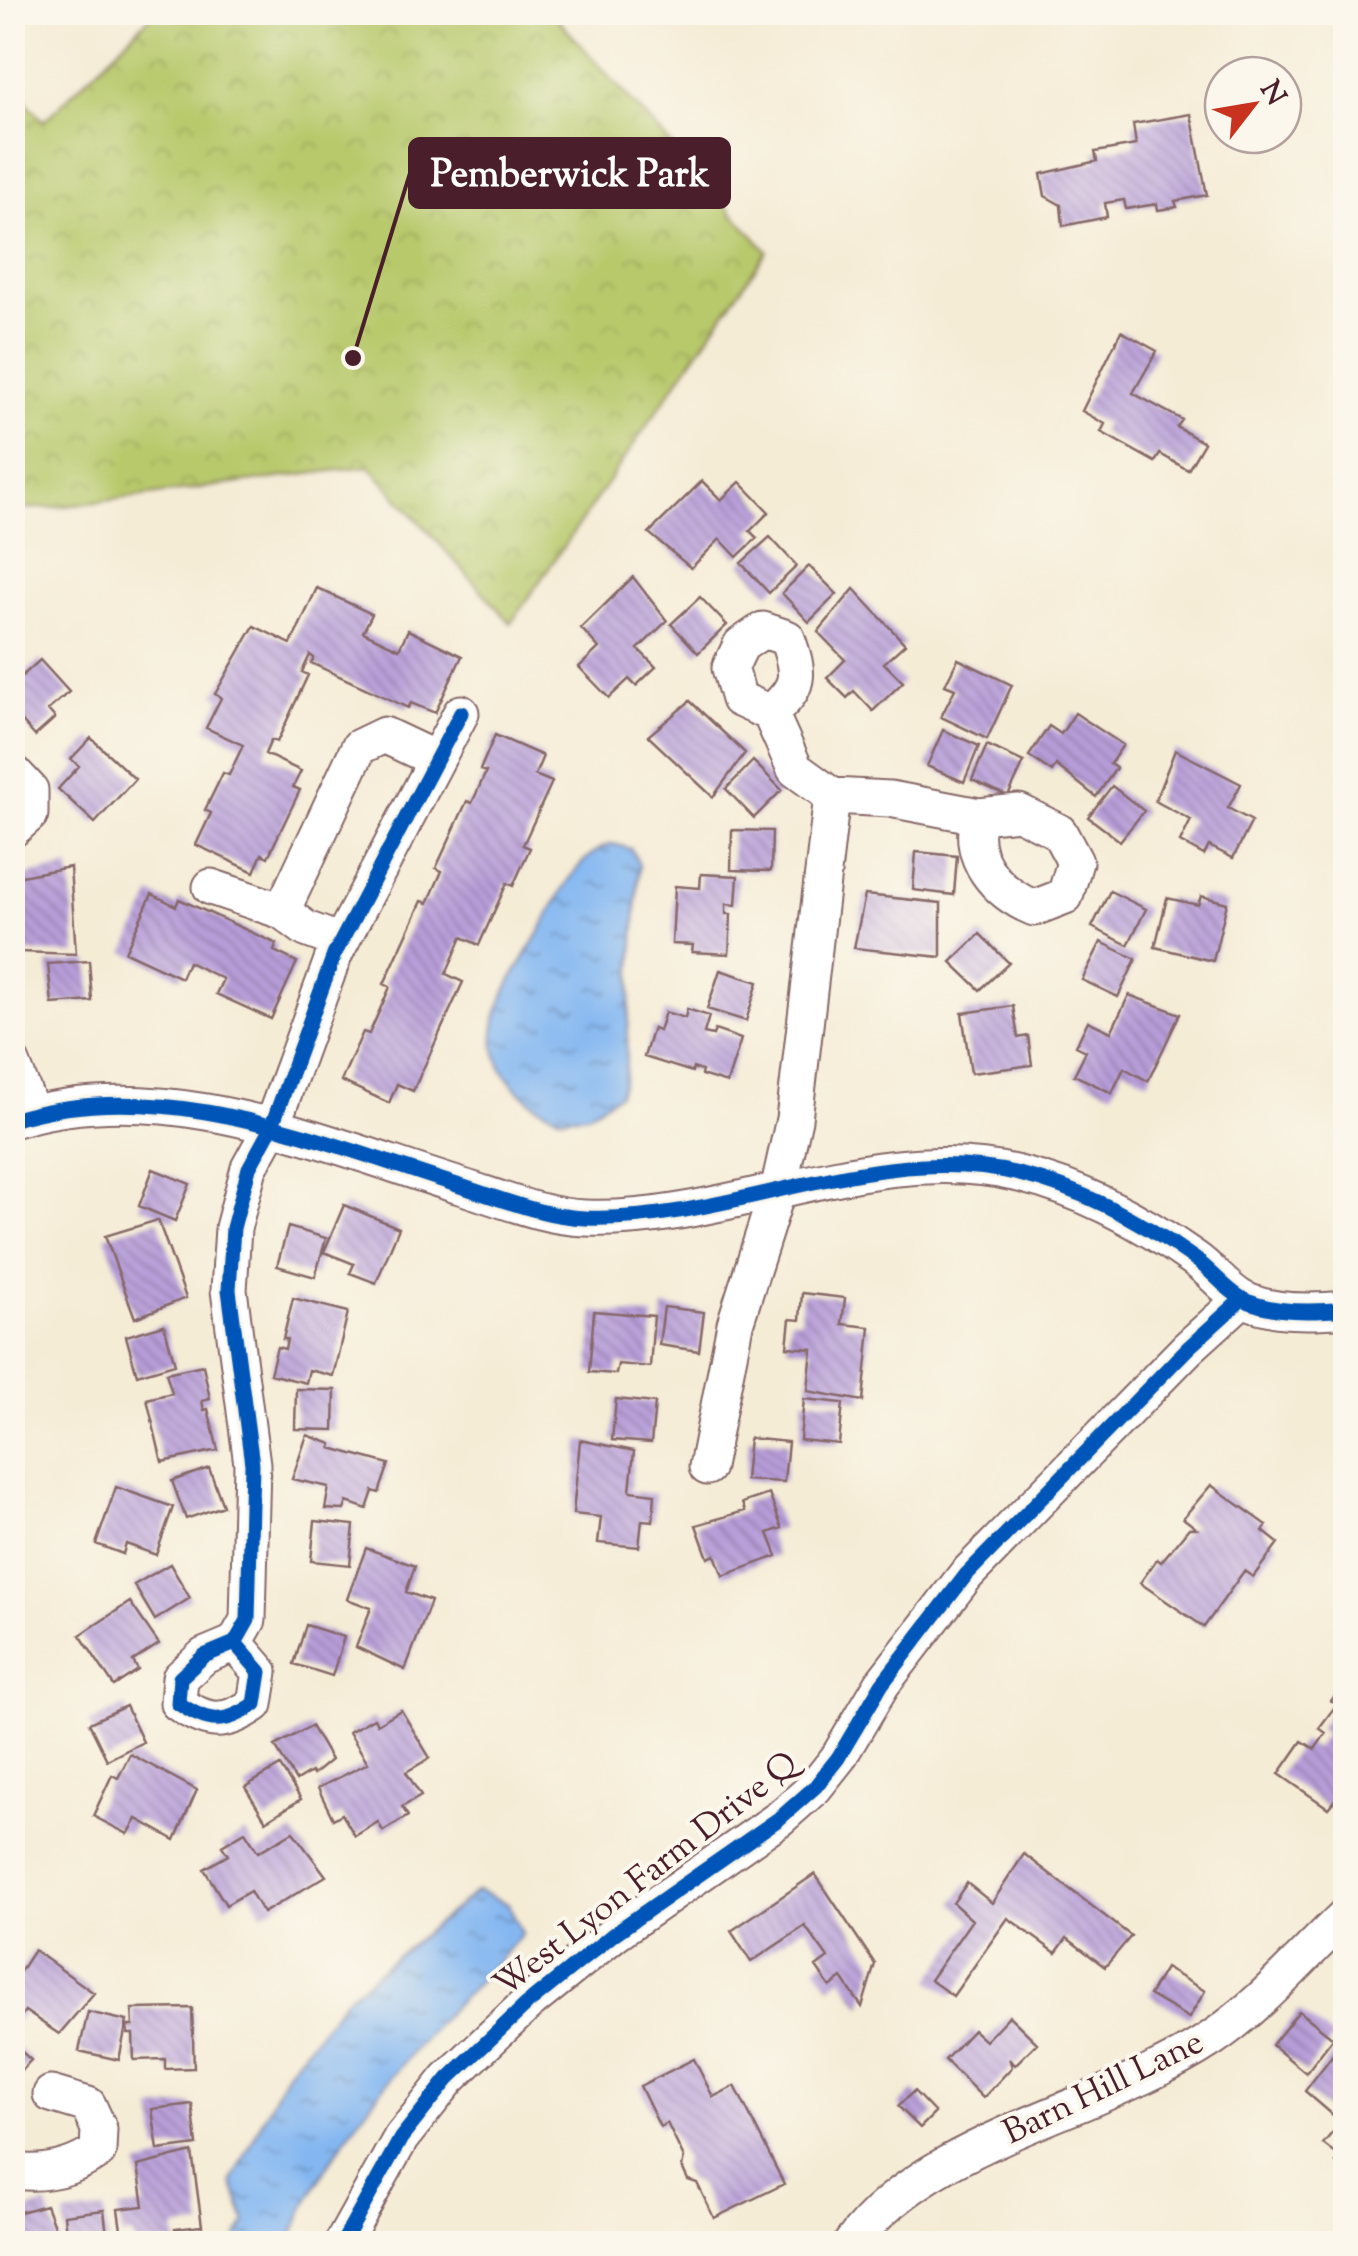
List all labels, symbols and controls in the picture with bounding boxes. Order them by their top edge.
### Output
north arrow [1203,55,1303,155]
text: N [1249,74,1295,114]
callout: Pemberwick Park [410,139,729,207]
text: Pemberwick Park [431,150,710,204]
street label: West Lyon Farm Drive Q [484,1738,813,2011]
street label: Barn Hill Lane [995,2018,1213,2160]

